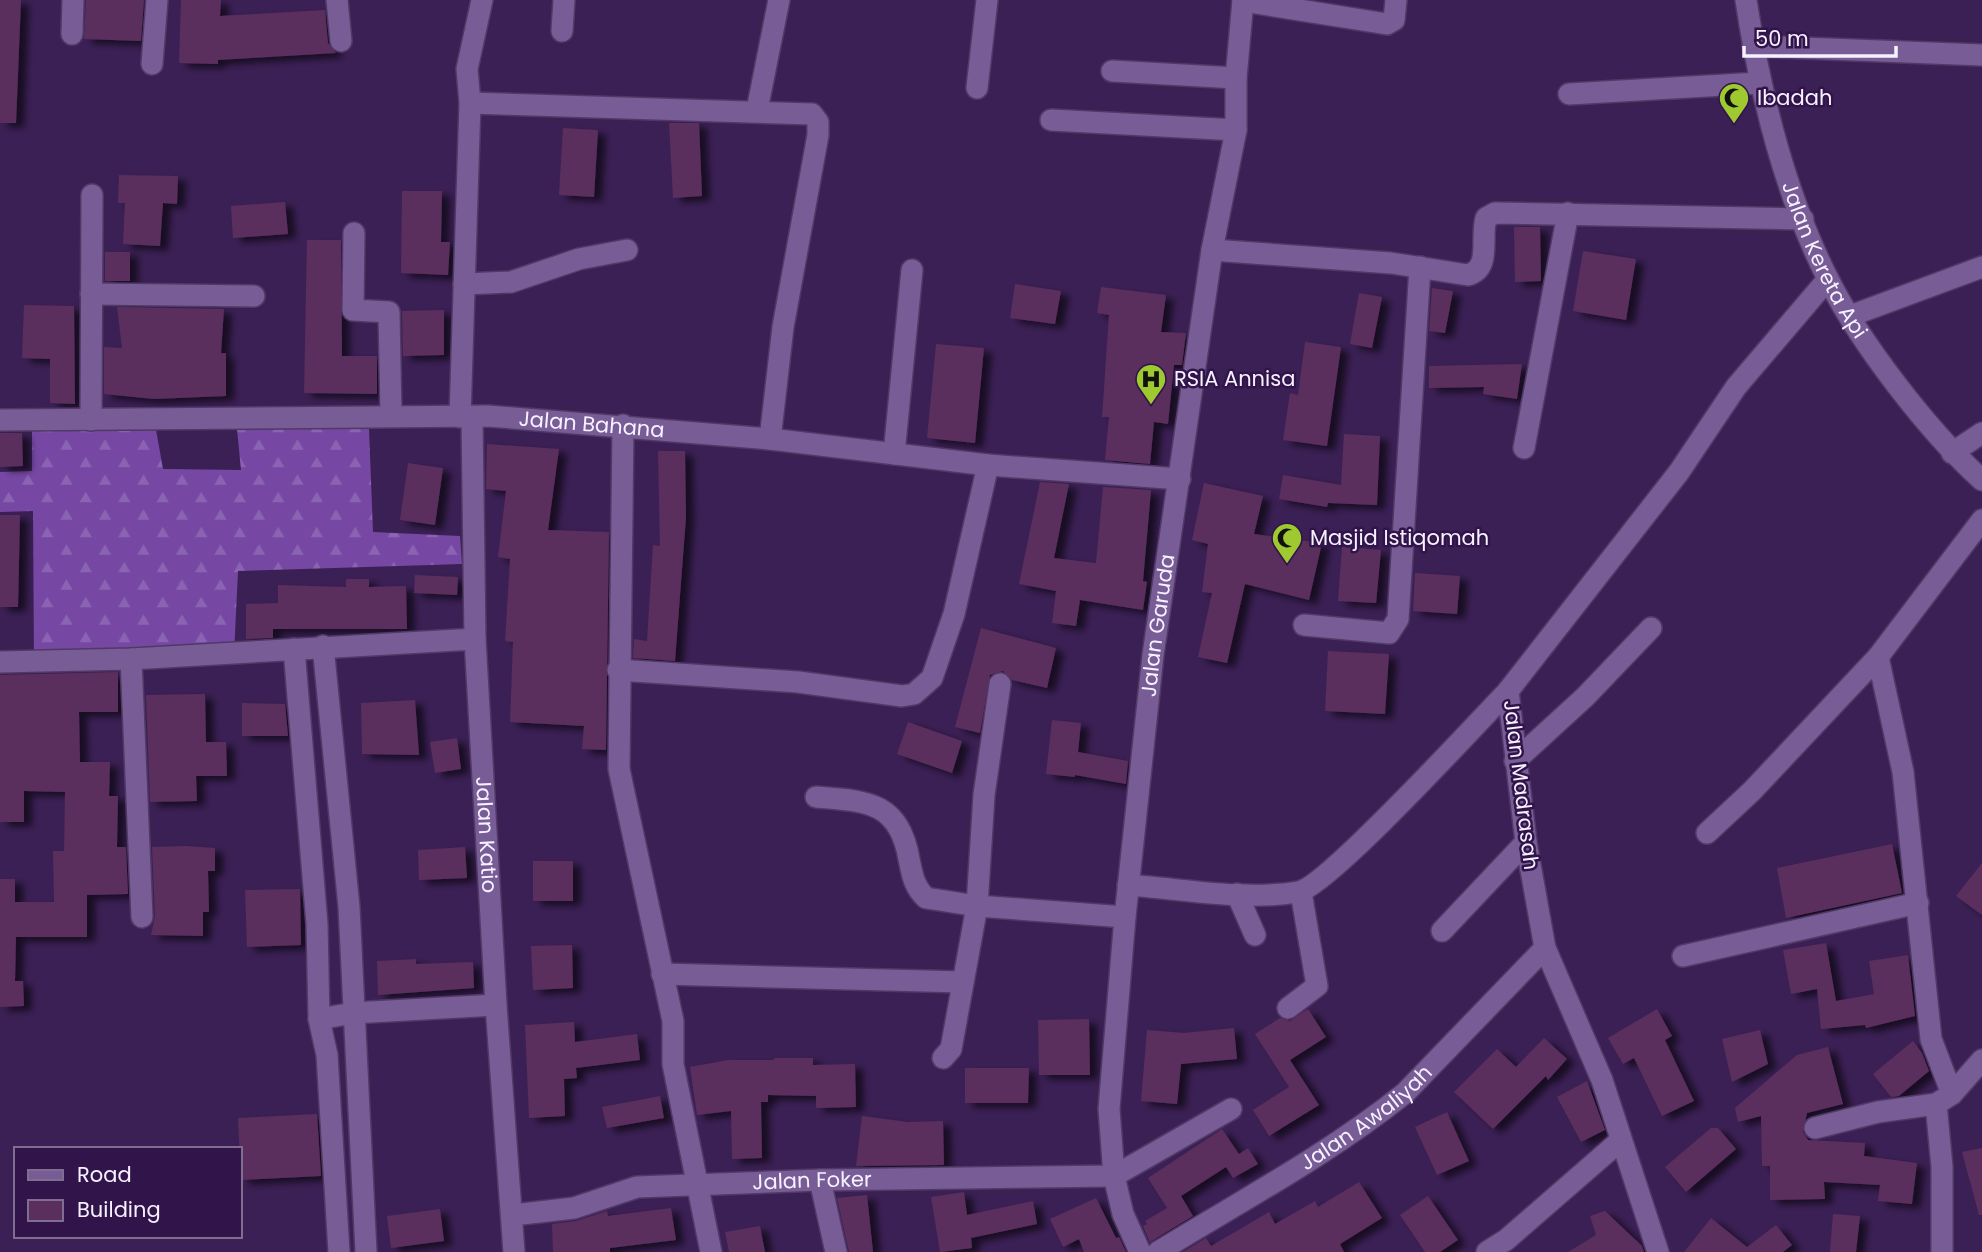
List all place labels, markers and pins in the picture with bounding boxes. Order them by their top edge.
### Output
mosque icon: Ibadah [1717,81,1751,125]
place label: Ibadah [1757,83,1832,112]
hospital icon: RSIA Annisa [1134,362,1168,406]
place label: RSIA Annisa [1174,364,1295,393]
mosque icon: Masjid Istiqomah [1270,521,1304,565]
place label: Masjid Istiqomah [1310,523,1489,552]

